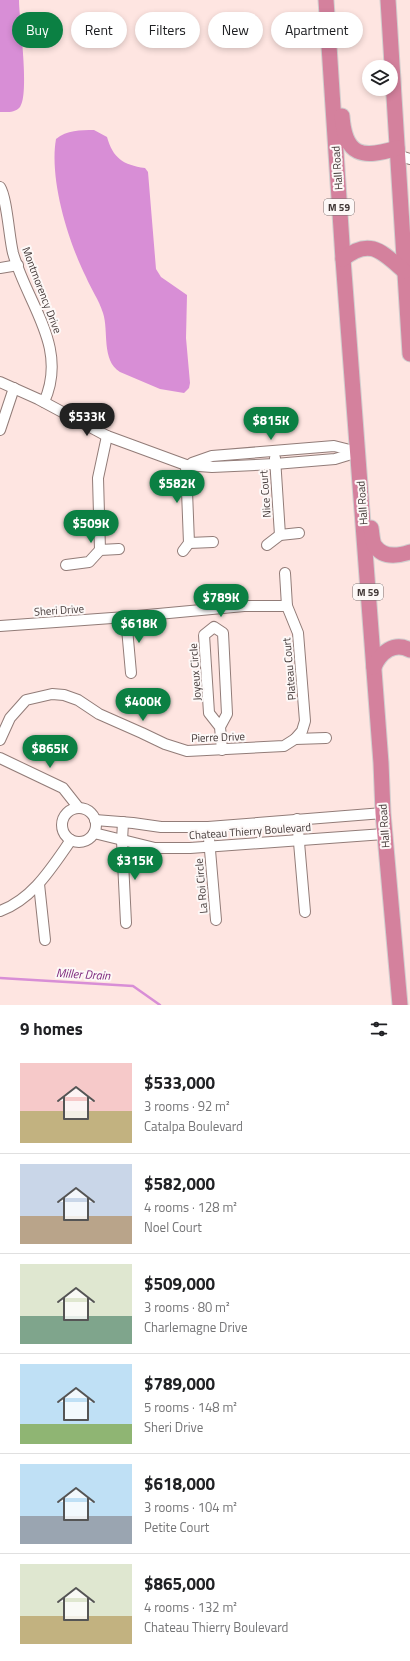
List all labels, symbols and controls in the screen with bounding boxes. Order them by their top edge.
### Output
chip: Buy [12,12,63,48]
chip: Rent [71,12,127,48]
chip: Filters [135,12,200,48]
chip: New [208,12,263,48]
chip: Apartment [271,12,363,48]
map controls [362,60,398,96]
button: layers [362,60,398,96]
street label: Hall Road [327,145,347,191]
road number: M 59 [324,199,354,215]
street label: Montmorency Drive [18,244,66,336]
pin: $533K [59,403,115,437]
text: $533K [69,406,105,426]
pin: $815K [243,407,299,441]
text: $815K [253,410,289,430]
street label: Nice Court [255,469,275,518]
pin: $582K [149,470,205,504]
text: $582K [159,473,195,493]
street label: Hall Road [352,480,372,526]
pin: $509K [63,510,119,544]
text: $509K [73,513,109,533]
pin: $789K [193,584,249,618]
road number: M 59 [353,584,383,600]
text: $789K [203,587,239,607]
street label: Sheri Drive [33,600,85,620]
pin: $618K [111,610,167,644]
text: $618K [121,613,157,633]
street label: Plateau Court [278,637,300,701]
street label: Joyeux Circle [185,642,205,701]
pin: $400K [115,688,171,722]
text: $400K [125,691,161,711]
street label: Pierre Drive [191,728,246,746]
pin: $865K [22,735,78,769]
text: $865K [32,738,68,758]
street label: Hall Road [374,803,394,849]
street label: Chateau Thierry Boulevard [188,819,312,843]
pin: $315K [107,847,163,881]
text: $315K [117,850,153,870]
street label: La Roi Circle [191,857,211,914]
water label: Miller Drain [55,963,112,985]
text: 9 homes [20,1016,83,1042]
icon: filters [368,1018,390,1040]
text: $533,000 [144,1070,215,1096]
icon: home [52,1079,100,1127]
text: 3 rooms · 92 m² [144,1096,230,1116]
text: Catalpa Boulevard [144,1116,243,1136]
text: $582,000 [144,1171,215,1197]
icon: home [52,1180,100,1228]
text: 4 rooms · 128 m² [144,1197,237,1217]
text: Noel Court [144,1217,202,1237]
text: $509,000 [144,1271,215,1297]
icon: home [52,1280,100,1328]
text: 3 rooms · 80 m² [144,1297,230,1317]
text: Charlemagne Drive [144,1317,248,1337]
text: $789,000 [144,1371,215,1397]
icon: home [52,1380,100,1428]
text: 5 rooms · 148 m² [144,1397,237,1417]
text: Sheri Drive [144,1417,203,1437]
text: $618,000 [144,1471,215,1497]
icon: home [52,1480,100,1528]
text: 3 rooms · 104 m² [144,1497,237,1517]
text: Petite Court [144,1517,209,1537]
text: $865,000 [144,1571,215,1597]
icon: home [52,1580,100,1628]
text: 4 rooms · 132 m² [144,1597,237,1617]
text: Chateau Thierry Boulevard [144,1617,288,1637]

